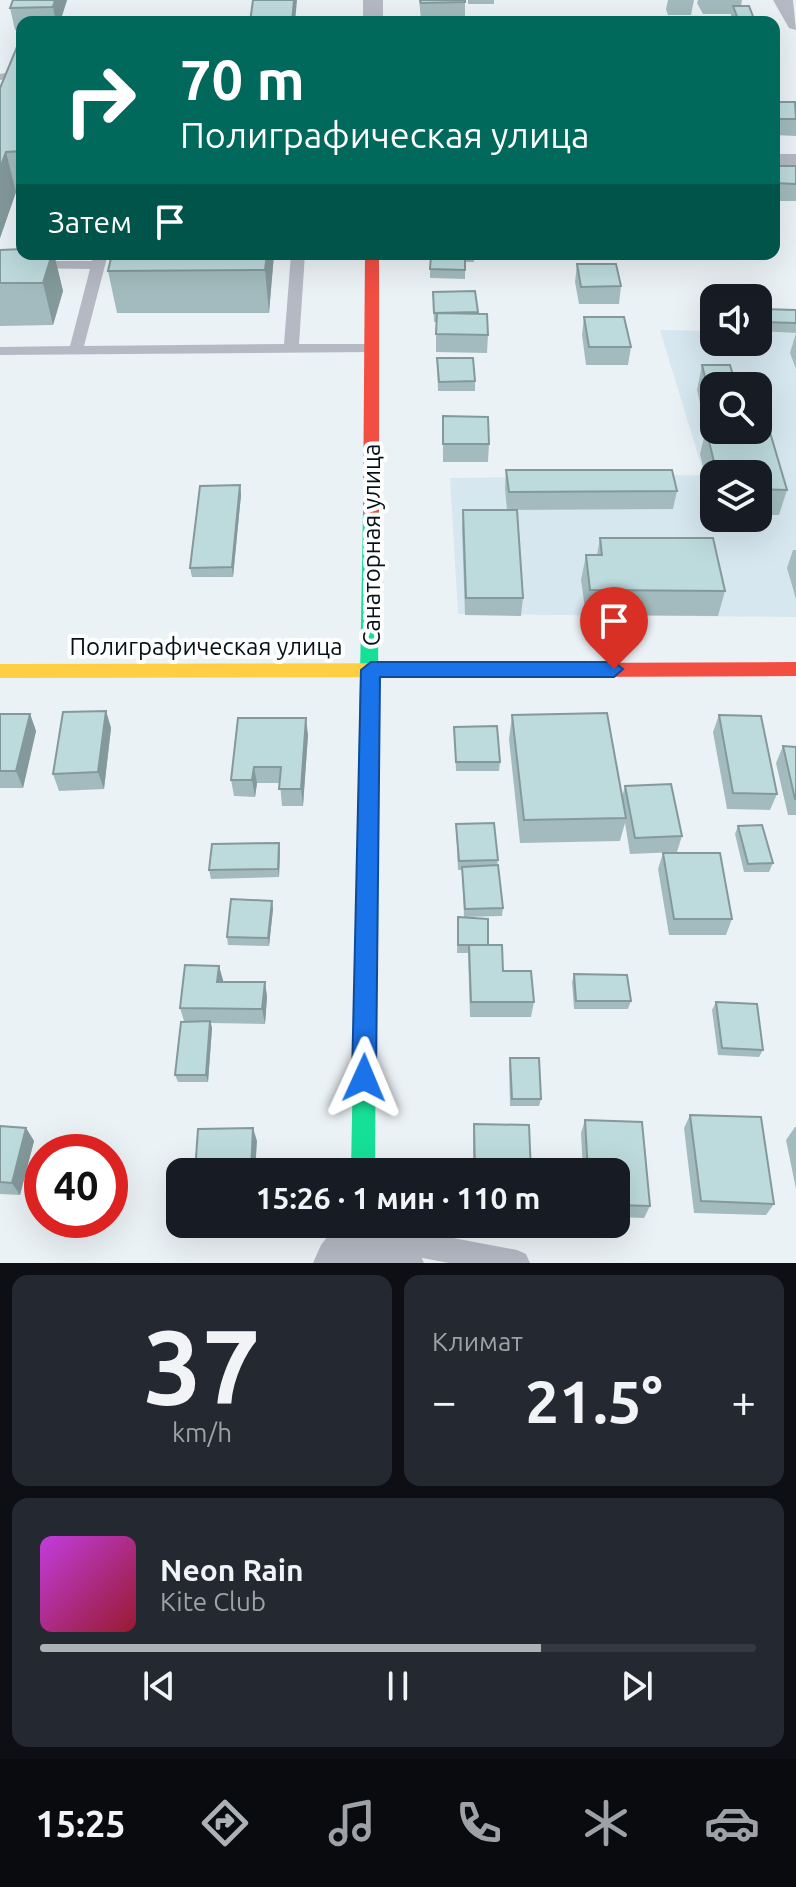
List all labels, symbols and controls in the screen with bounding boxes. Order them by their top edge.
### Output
icon: right [48,48,152,152]
text: 70 m [180,48,305,111]
text: Полиграфическая улица [180,114,590,155]
icon: arrive [148,200,192,244]
text: Затем [48,205,132,239]
map controls [700,284,772,532]
button: sound [700,284,772,356]
button: search [700,372,772,444]
street label: Санаторная улица [358,444,385,646]
button: layers [700,460,772,532]
pin [580,587,648,669]
icon: arrive [592,599,636,643]
street label: Полиграфическая улица [69,633,343,660]
position arrow [322,1036,406,1120]
speed limit sign: 40 [24,1134,128,1238]
text: 15:26 · 1 мин · 110 m [256,1181,540,1215]
text: 37 [143,1307,261,1424]
text: Климат [432,1327,523,1356]
text: 21.5° [525,1367,663,1434]
text: − [432,1376,457,1425]
text: + [731,1376,756,1425]
text: km/h [172,1418,232,1447]
text: Neon Rain [160,1553,304,1587]
text: Kite Club [160,1587,266,1616]
icon: previous [137,1664,181,1708]
icon: pause [376,1664,420,1708]
icon: next [615,1664,659,1708]
icon: directions [197,1795,253,1851]
icon: music [324,1795,380,1851]
icon: phone [451,1795,507,1851]
icon: climate [578,1795,634,1851]
icon: car [704,1795,760,1851]
text: 15:25 [35,1803,126,1844]

